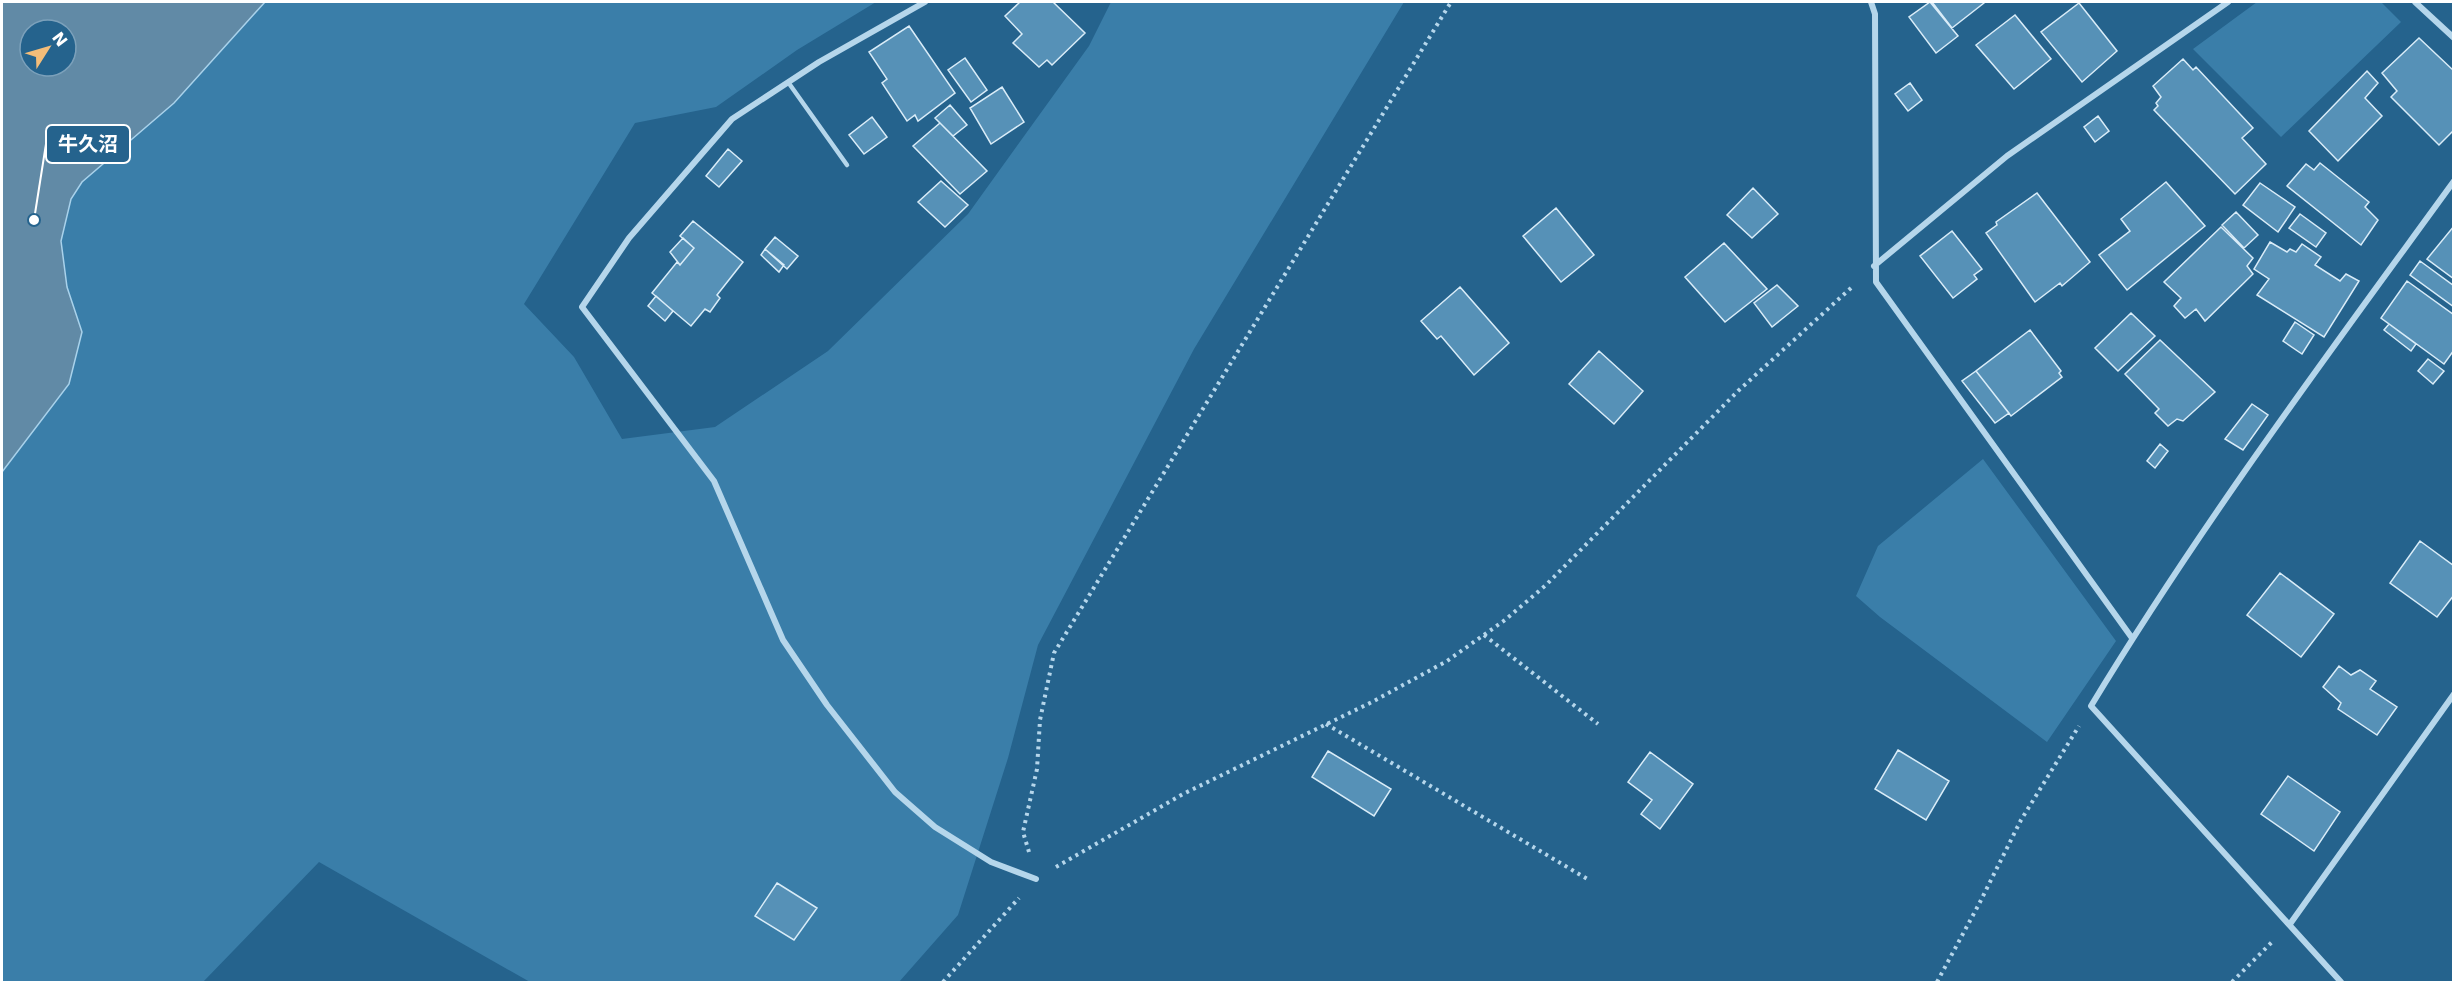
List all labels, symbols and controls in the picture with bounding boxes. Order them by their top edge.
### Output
north arrow [18,18,78,78]
text: N [48,28,71,50]
callout: 牛久沼 [46,125,130,163]
text: 牛久沼 [58,132,118,156]

